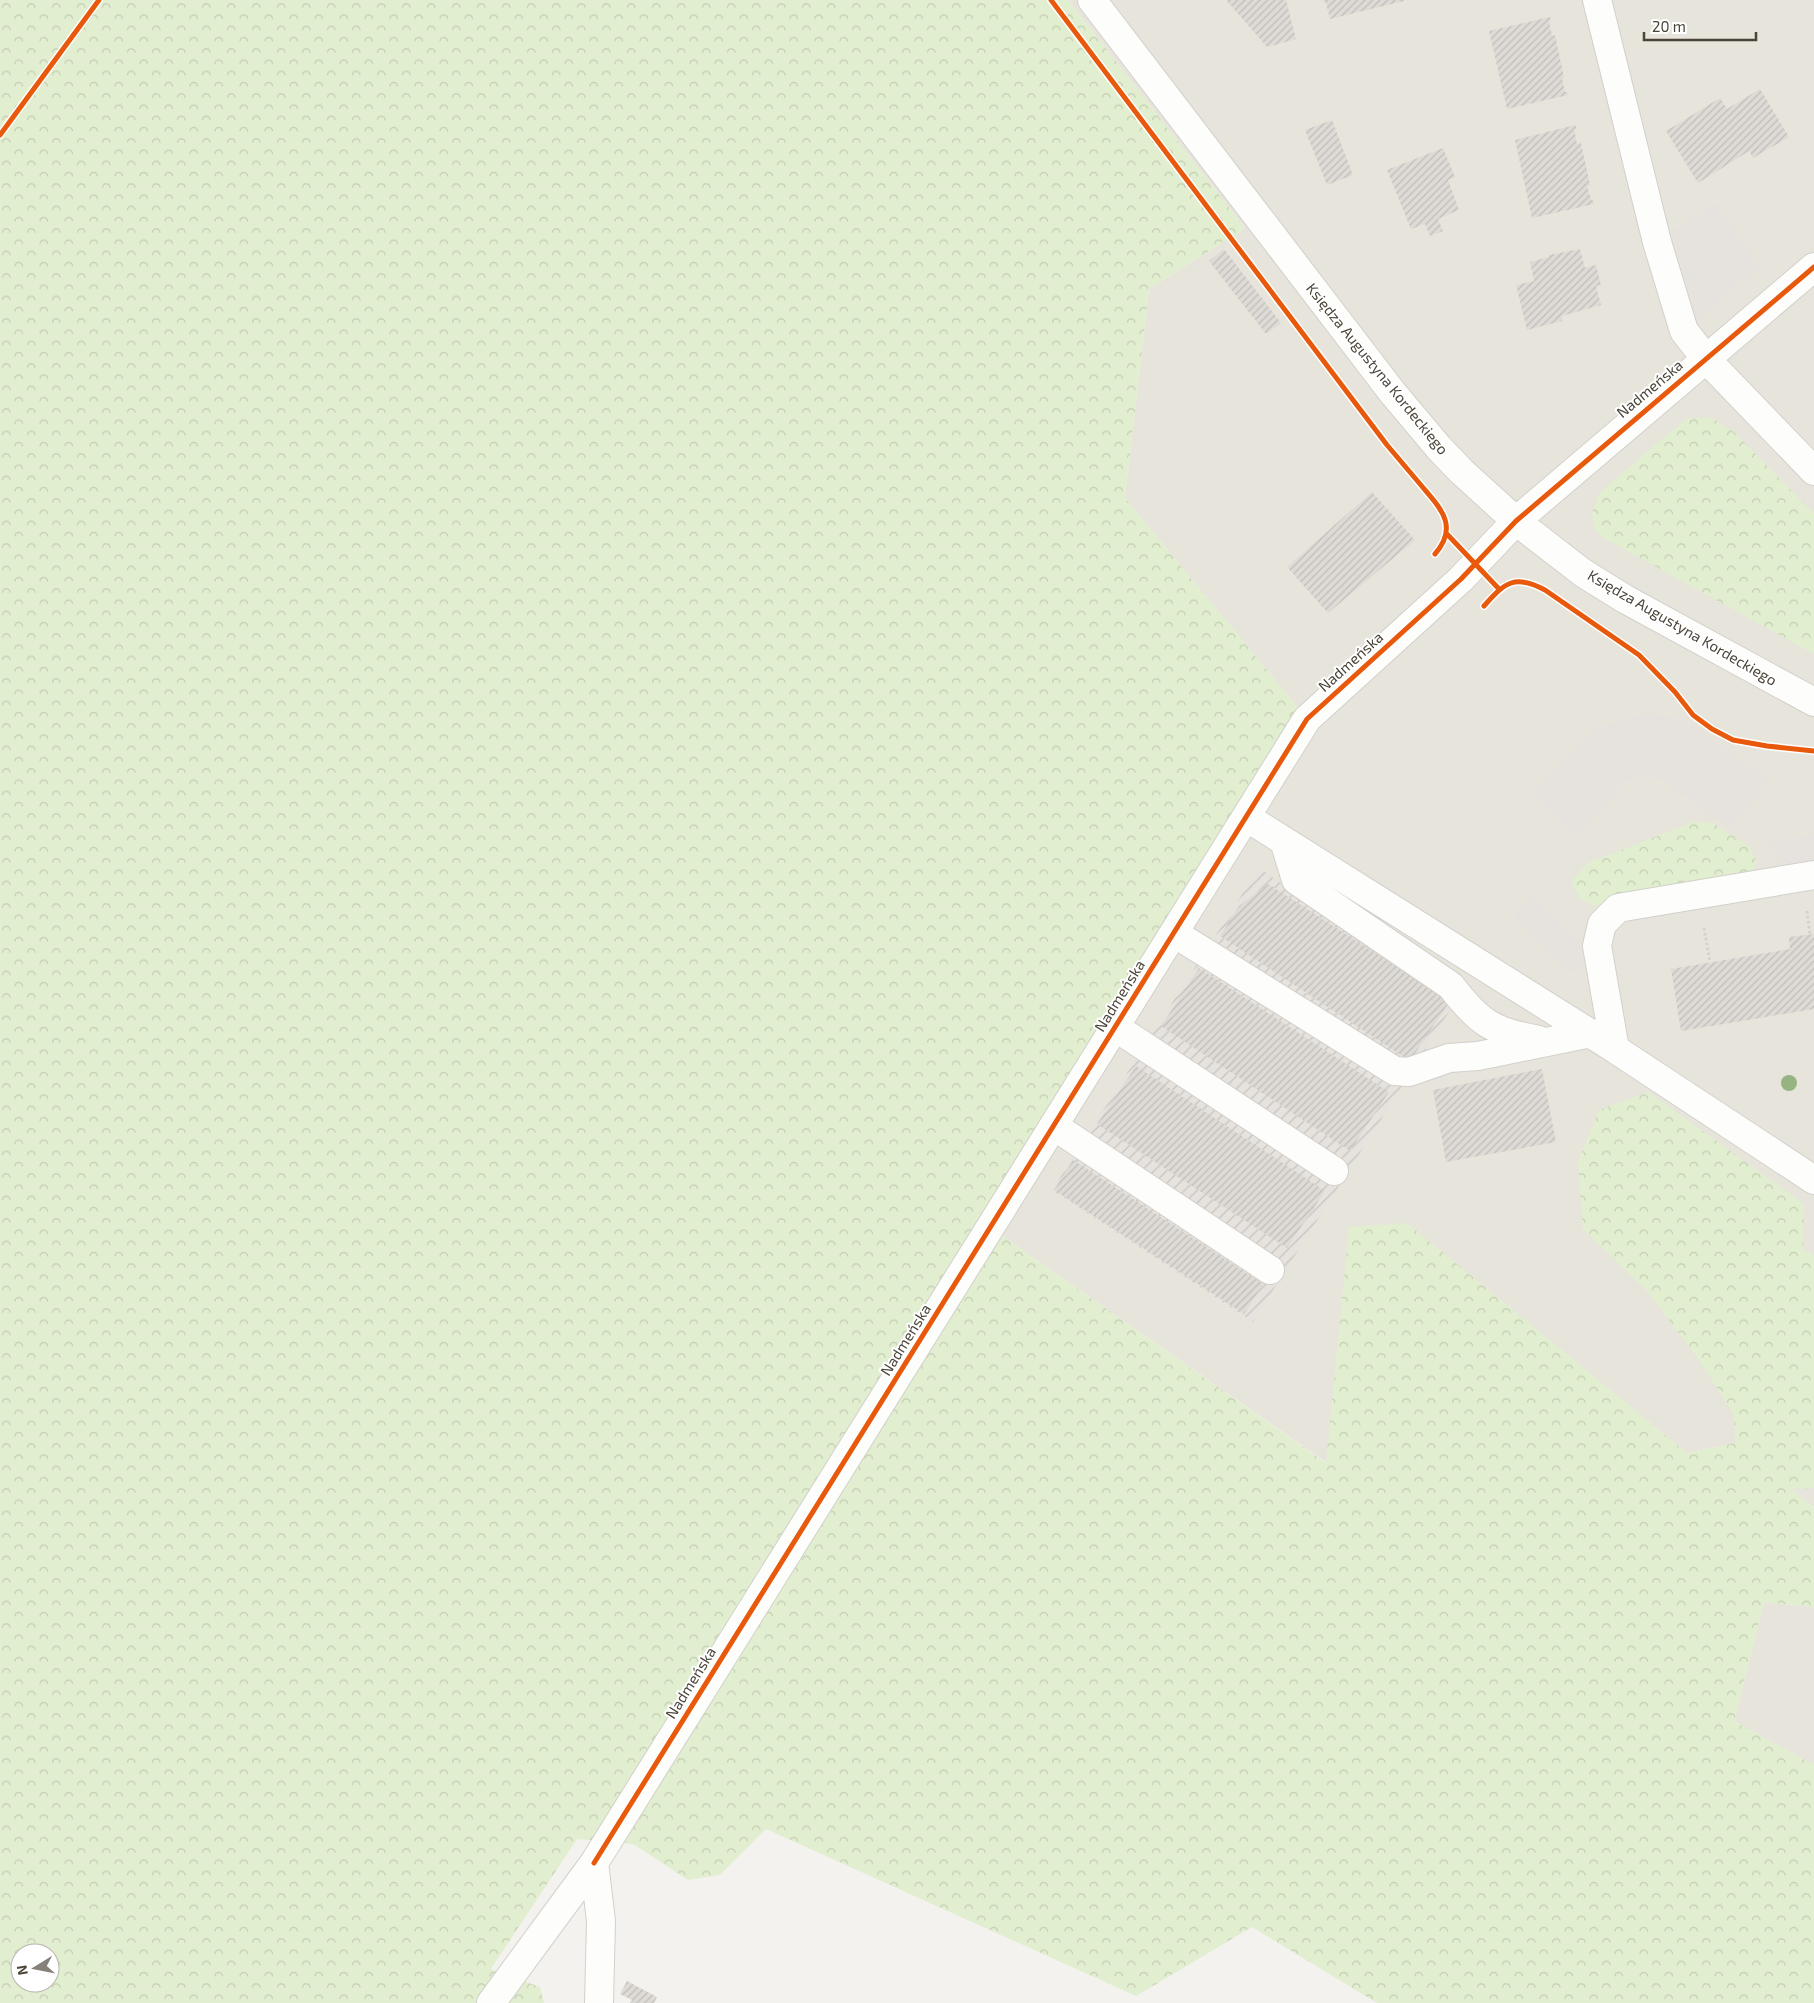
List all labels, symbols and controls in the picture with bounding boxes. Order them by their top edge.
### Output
scale bar [1644,10,1756,42]
text: 20 m [1652,17,1686,35]
street label: Księdza Augustyna Kordeckiego [1303,279,1453,458]
street label: Nadmeńska [1613,355,1686,421]
street label: Księdza Augustyna Kordeckiego [1585,565,1780,689]
street label: Nadmeńska [1314,628,1386,695]
street label: Nadmeńska [1090,956,1148,1035]
street label: Nadmeńska [876,1300,934,1379]
street label: Nadmeńska [661,1643,719,1722]
north arrow [10,1943,60,1993]
text: N [12,1964,31,1977]

